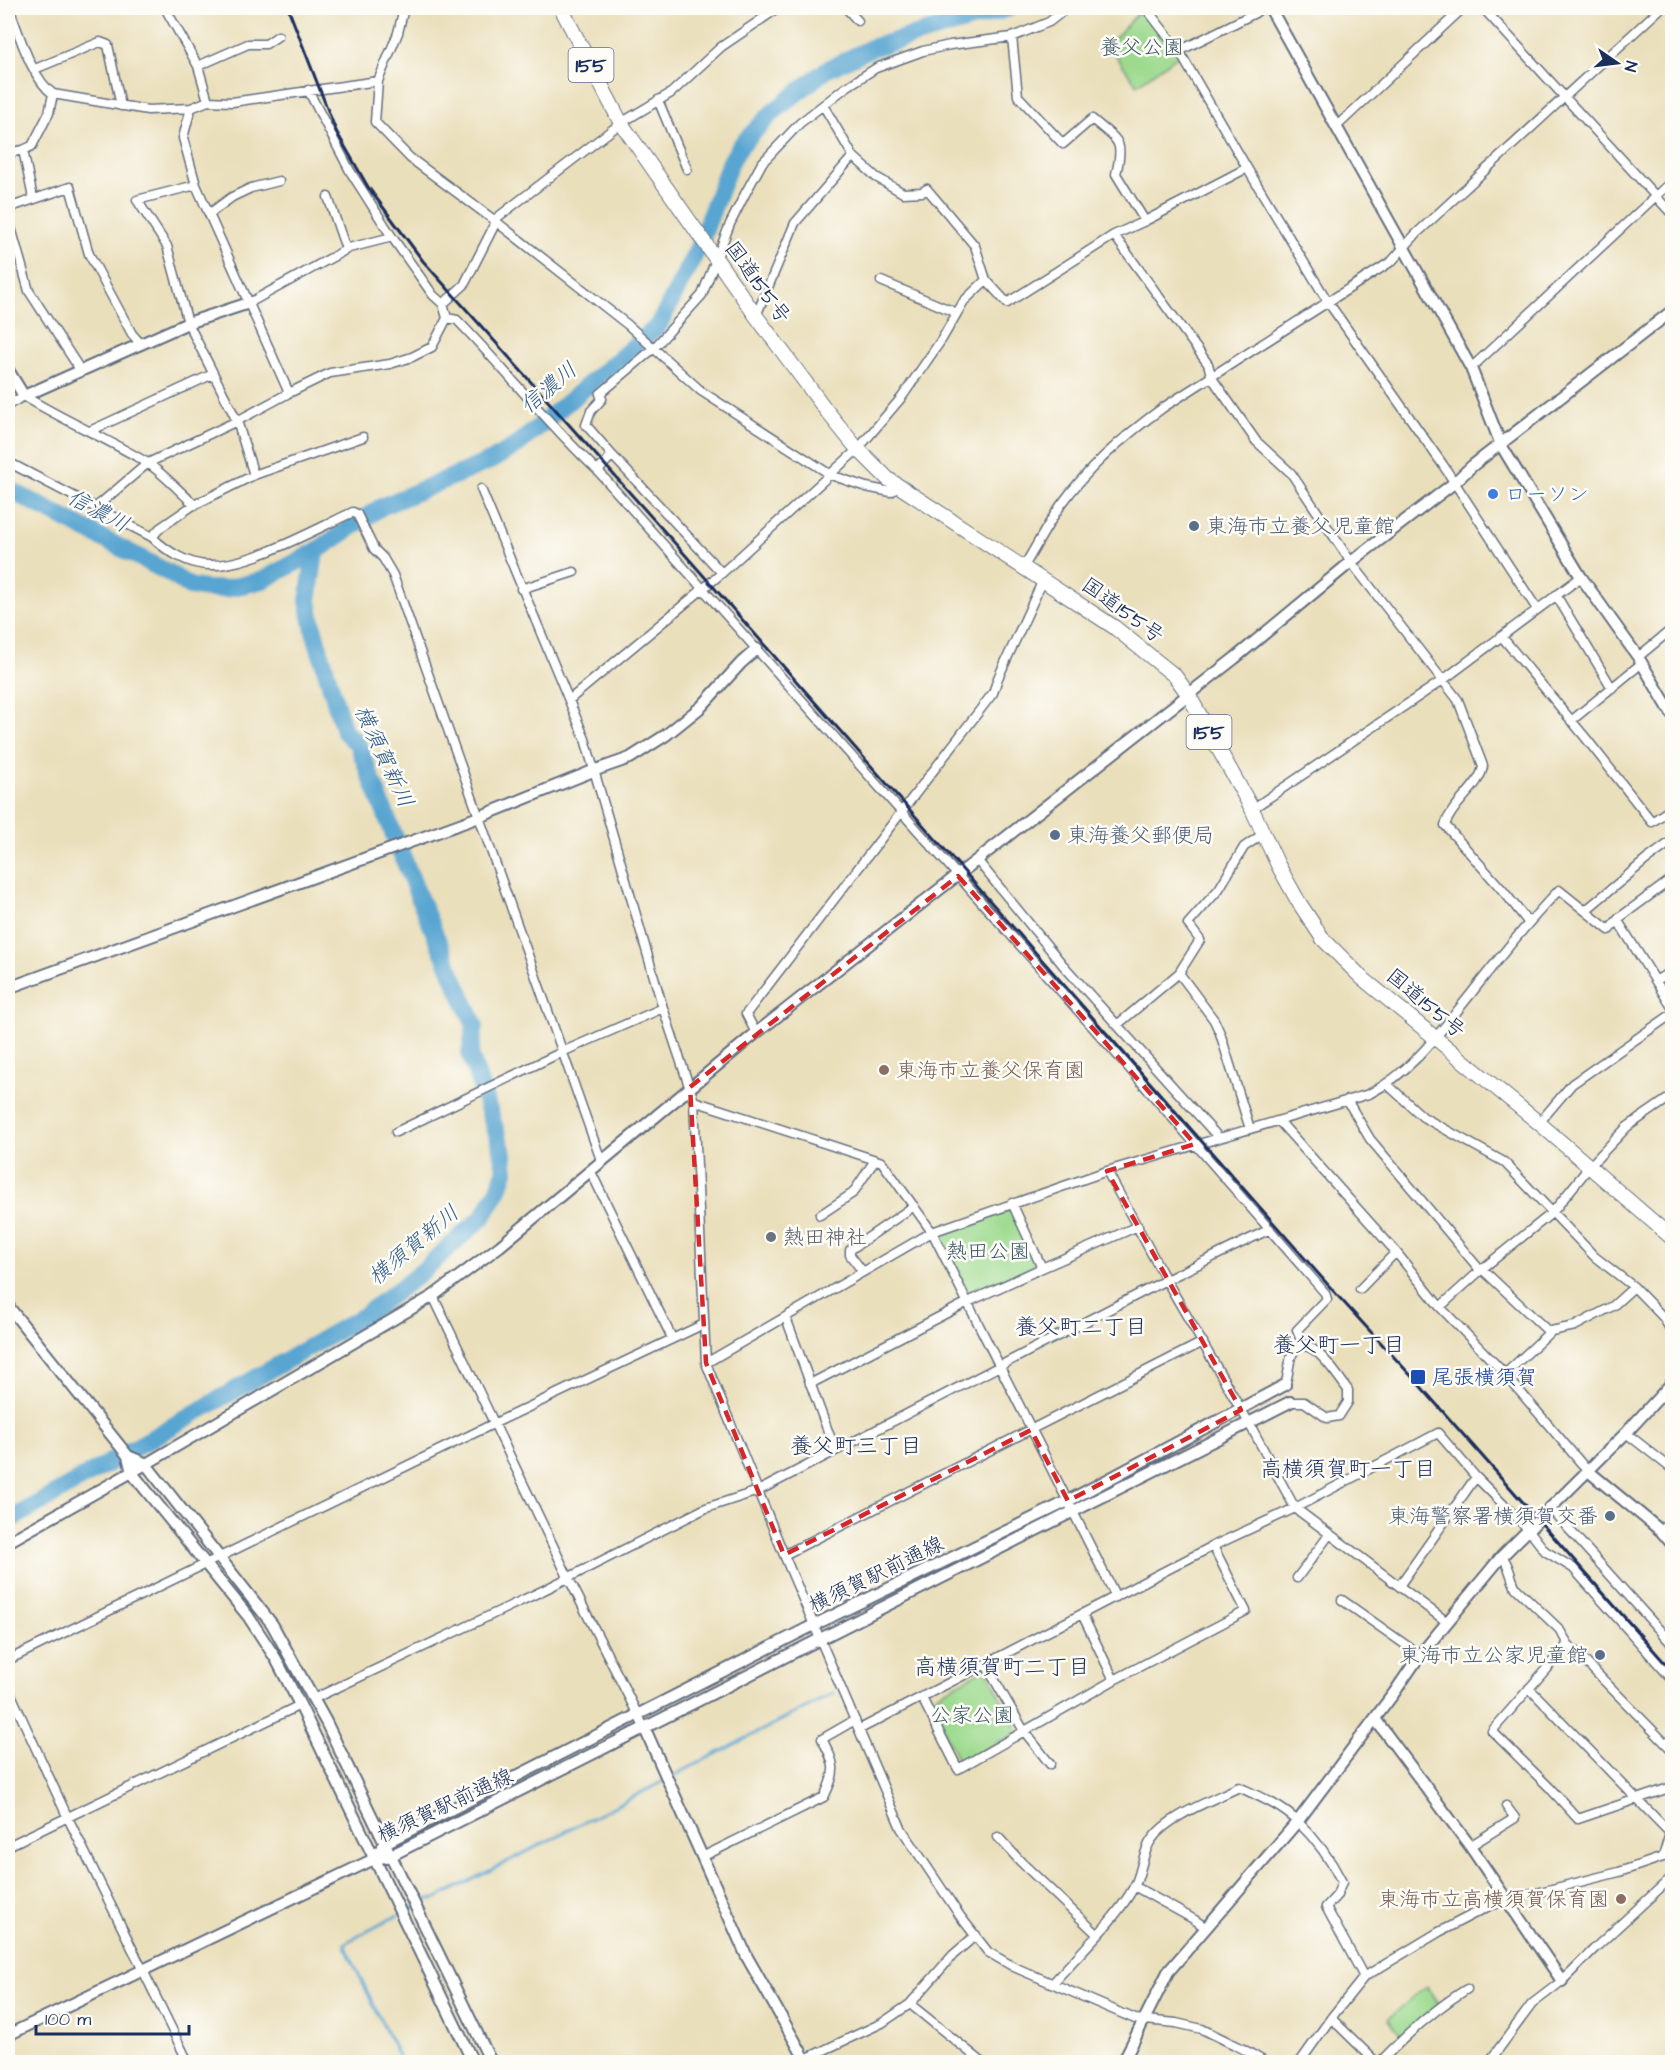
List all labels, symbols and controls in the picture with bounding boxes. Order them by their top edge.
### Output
park label: 養父公園 [1100,33,1184,62]
north arrow [1587,33,1647,93]
road number: 155 [568,48,614,82]
text: N [1619,59,1642,74]
street label: 国道155号 [718,235,797,329]
water label: 信濃川 [514,355,584,421]
place label: ローソン [1505,480,1589,509]
water label: 信濃川 [62,482,135,541]
marker: ローソン [1486,487,1500,501]
place label: 東海市立養父児童館 [1206,512,1395,541]
marker: 東海市立養父児童館 [1187,519,1201,533]
street label: 国道155号 [1076,571,1170,650]
water label: 横須賀新川 [346,700,421,813]
road number: 155 [1186,715,1232,749]
place label: 東海養父郵便局 [1067,821,1214,850]
marker: 東海養父郵便局 [1048,828,1062,842]
street label: 国道155号 [1380,962,1472,1045]
place label: 東海市立養父保育園 [896,1056,1085,1085]
marker: 東海市立養父保育園 [877,1063,891,1077]
water label: 横須賀新川 [362,1198,466,1292]
place label: 熱田神社 [783,1223,867,1252]
marker: 熱田神社 [764,1230,778,1244]
park label: 熱田公園 [946,1237,1030,1266]
district label: 養父町二丁目 [1015,1312,1147,1343]
district label: 養父町一丁目 [1273,1330,1405,1361]
place label: 尾張横須賀 [1432,1363,1537,1392]
marker: 尾張横須賀 [1409,1368,1427,1386]
district label: 養父町三丁目 [790,1431,922,1462]
district label: 高横須賀町一丁目 [1260,1454,1436,1485]
place label: 東海警察署横須賀交番 [1388,1502,1598,1531]
marker: 東海警察署横須賀交番 [1603,1509,1617,1523]
street label: 横須賀駅前通線 [804,1529,949,1620]
place label: 東海市立公家児童館 [1399,1641,1588,1670]
marker: 東海市立公家児童館 [1593,1648,1607,1662]
district label: 高横須賀町二丁目 [914,1652,1090,1683]
park label: 公家公園 [930,1701,1014,1730]
street label: 横須賀駅前通線 [372,1761,518,1850]
place label: 東海市立高横須賀保育園 [1378,1885,1609,1914]
marker: 東海市立高横須賀保育園 [1614,1892,1628,1906]
scale bar [36,1998,189,2036]
text: 100 m [45,2007,91,2032]

